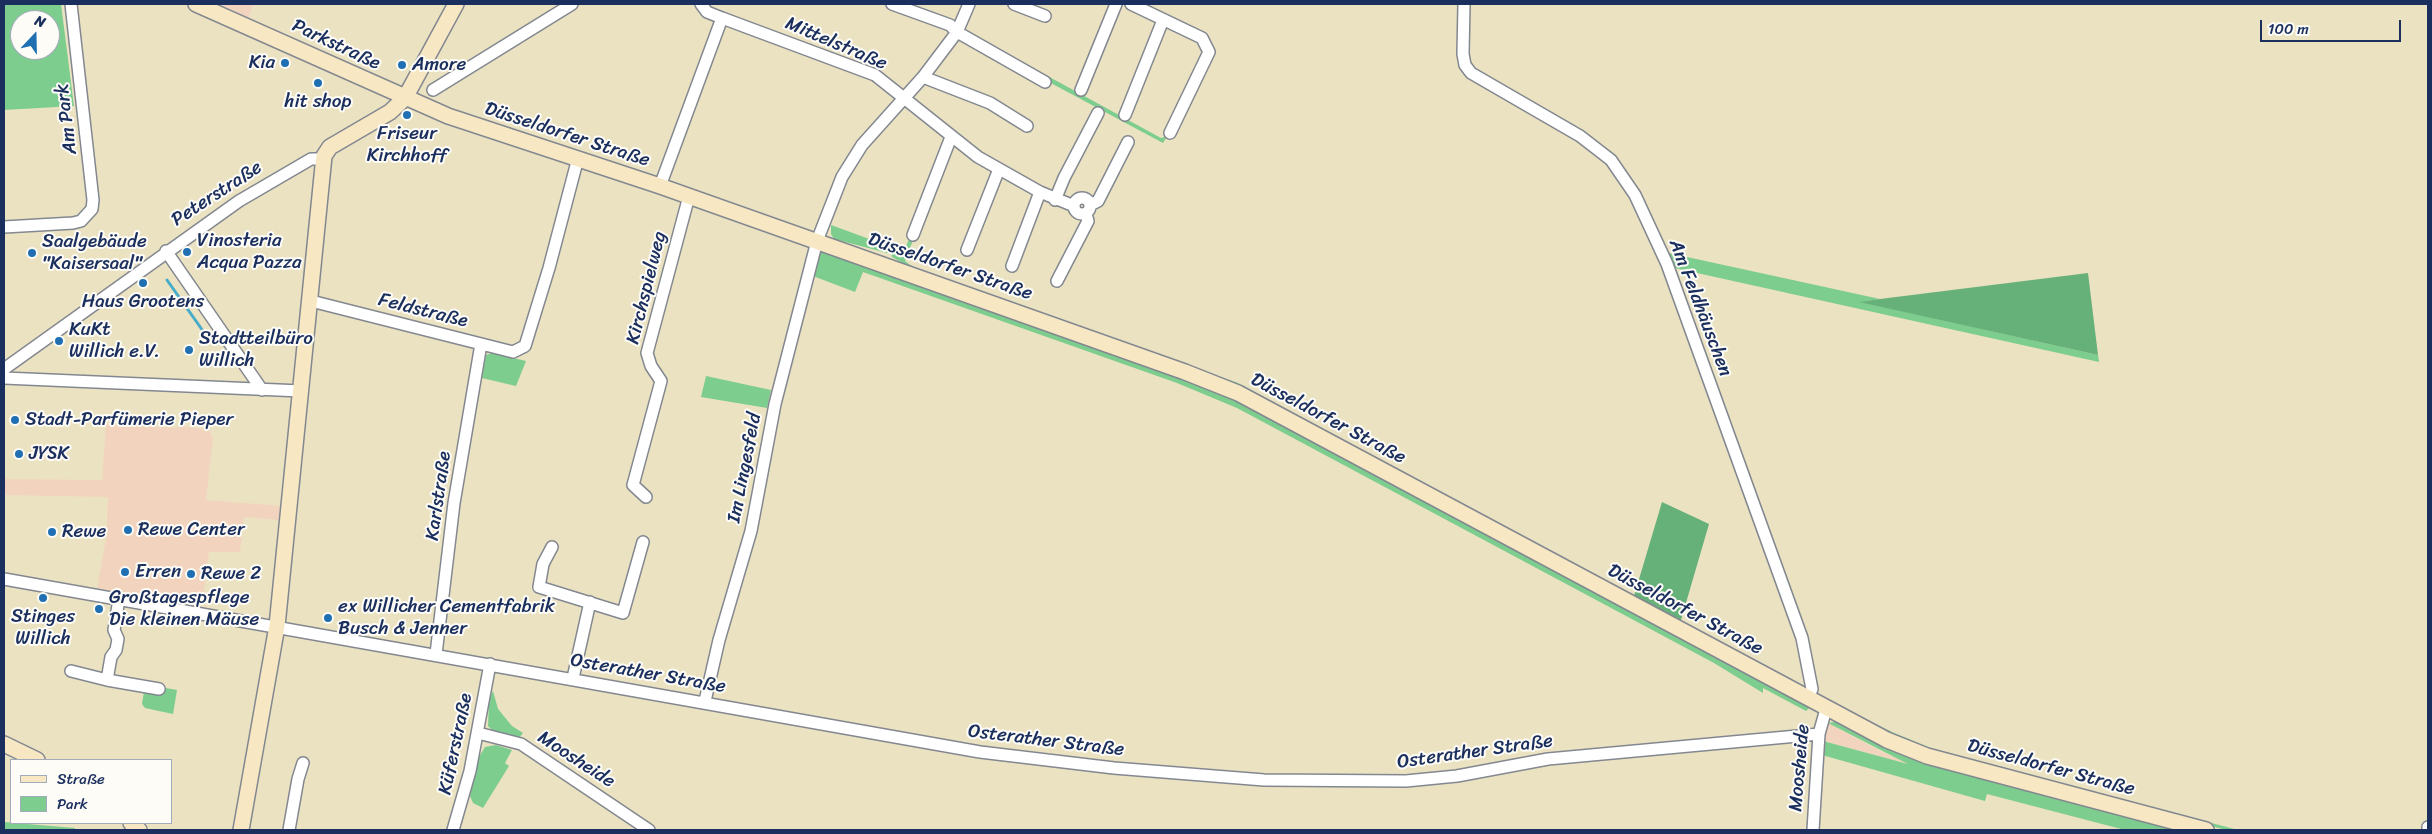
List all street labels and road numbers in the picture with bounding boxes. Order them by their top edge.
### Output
street label: Mittelstraße [782,12,890,76]
street label: Parkstraße [288,15,384,75]
street label: Am Park [51,82,83,156]
street label: Düsseldorfer Straße [482,98,652,172]
street label: Peterstraße [167,156,267,232]
street label: Düsseldorfer Straße [865,228,1035,306]
street label: Kirchspielweg [622,229,672,347]
street label: Am Feldhäuschen [1663,236,1737,380]
street label: Feldstraße [376,289,470,333]
street label: Düsseldorfer Straße [1247,369,1409,469]
street label: Im Lingesfeld [723,411,767,525]
street label: Karlstraße [421,450,457,542]
street label: Düsseldorfer Straße [1604,560,1766,660]
street label: Osterather Straße [569,649,727,699]
street label: Küferstraße [434,691,478,797]
street label: Osterather Straße [967,720,1125,762]
street label: Moosheide [1785,723,1815,813]
street label: Moosheide [533,727,619,793]
street label: Osterather Straße [1396,730,1554,774]
street label: Düsseldorfer Straße [1965,735,2137,801]

